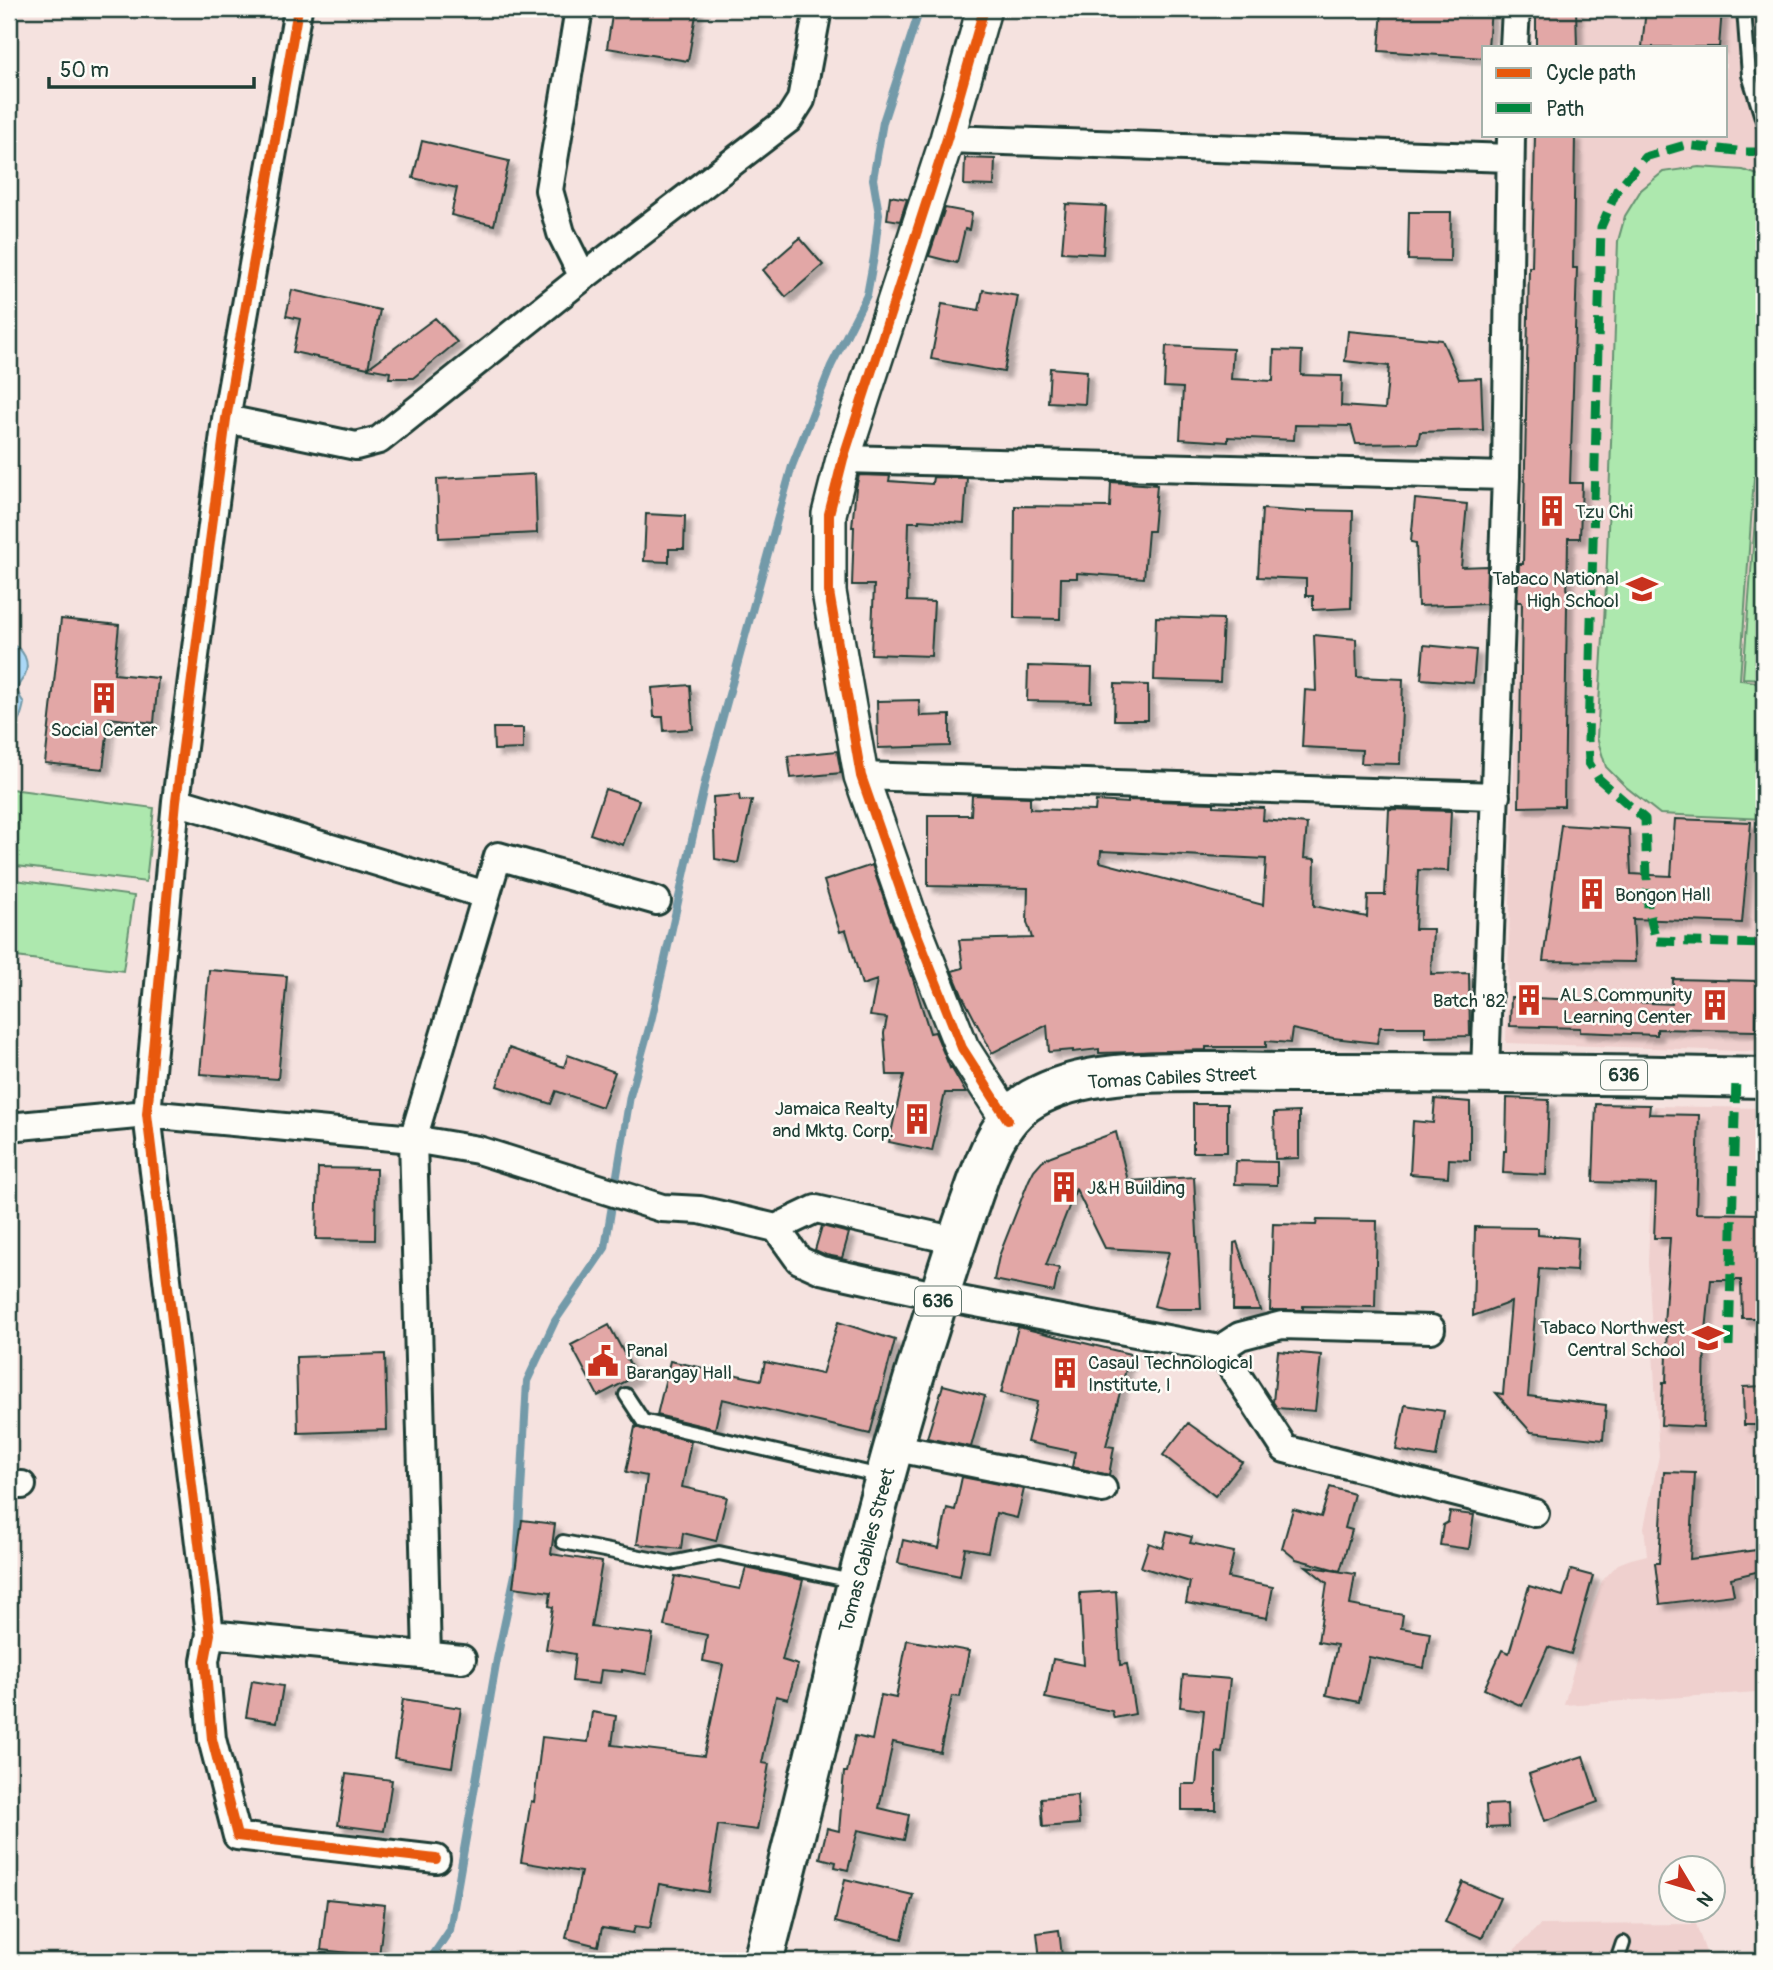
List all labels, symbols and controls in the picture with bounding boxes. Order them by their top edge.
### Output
scale bar [49,46,254,90]
legend [1482,46,1728,136]
text: 50 m [60,57,109,84]
text: Cycle path [1546,60,1636,87]
text: Path [1546,96,1584,123]
building icon: Tzu Chi [1535,494,1569,528]
place label: Tzu Chi [1575,500,1633,524]
place label: Tabaco National High School [1492,567,1619,613]
school or university icon: Tabaco National High School [1625,572,1659,606]
building icon: Social Center [87,681,121,715]
place label: Social Center [51,718,158,742]
building icon: Bongon Hall [1575,877,1609,911]
place label: Bongon Hall [1615,883,1711,907]
building icon: Batch '82 [1512,983,1546,1017]
place label: ALS Community Learning Center [1559,983,1692,1029]
building icon: ALS Community Learning Center [1698,988,1732,1022]
place label: Batch '82 [1433,989,1506,1013]
road number: 636 [1601,1060,1647,1090]
street label: Tomas Cabiles Street [1087,1062,1257,1094]
place label: Jamaica Realty and Mktg. Corp. [773,1097,894,1143]
building icon: Jamaica Realty and Mktg. Corp. [900,1102,934,1136]
building icon: J&H Building [1047,1170,1081,1204]
place label: J&H Building [1087,1176,1185,1200]
road number: 636 [915,1286,961,1316]
place label: Tabaco Northwest Central School [1540,1316,1685,1362]
school or university icon: Tabaco Northwest Central School [1691,1321,1725,1355]
place label: Panal Barangay Hall [626,1339,732,1385]
public building icon: Panal Barangay Hall [586,1344,620,1378]
place label: Casaul Technological Institute, I [1088,1351,1253,1397]
building icon: Casaul Technological Institute, I [1048,1356,1082,1390]
street label: Tomas Cabiles Street [834,1465,901,1635]
north arrow [1658,1854,1728,1924]
text: N [1691,1886,1718,1911]

